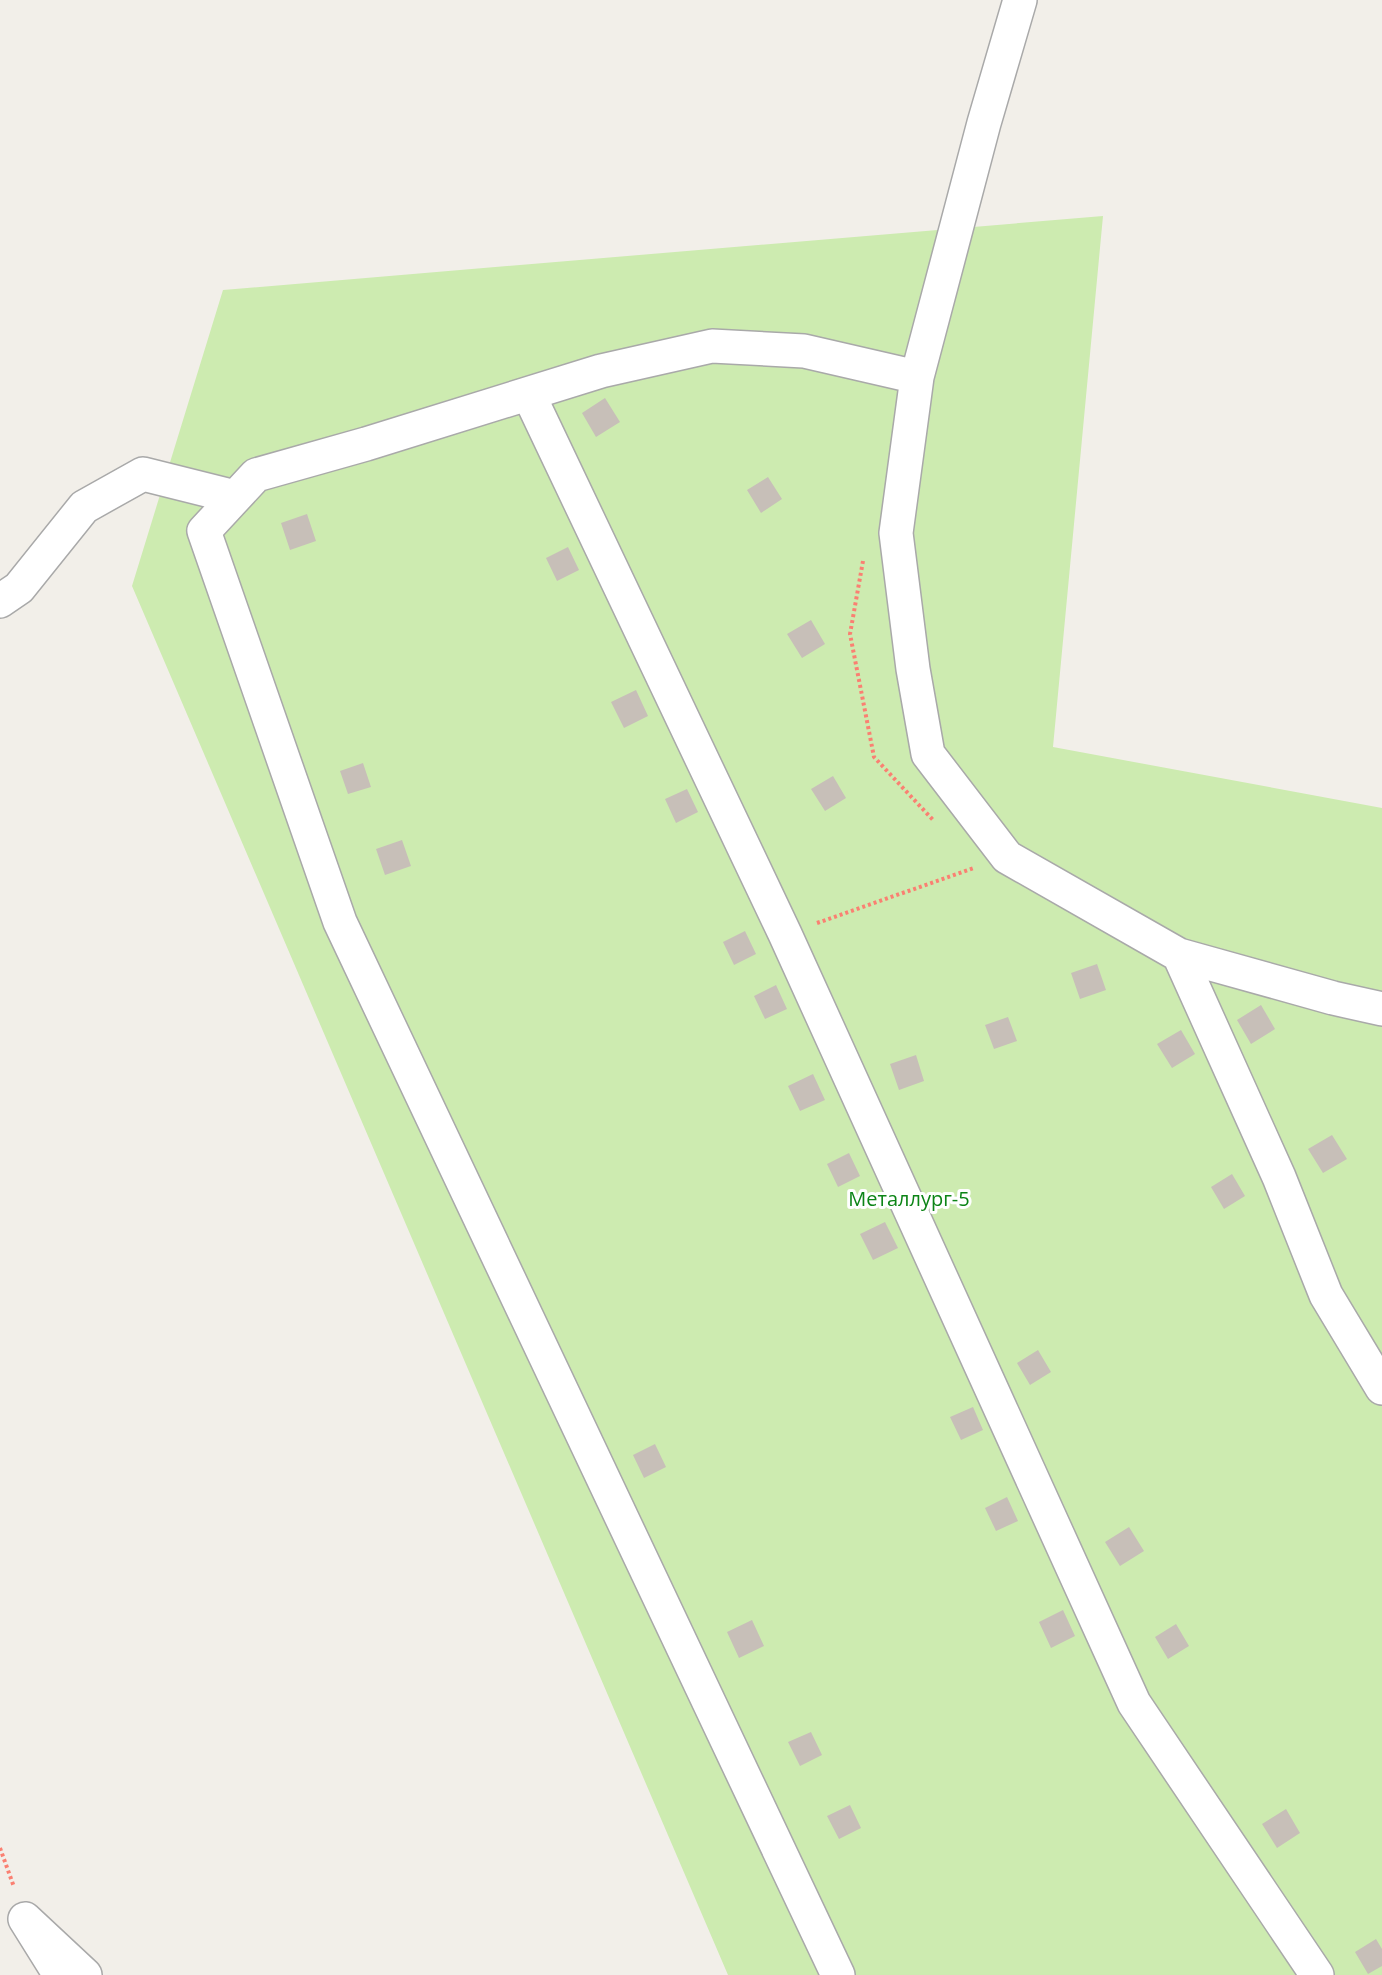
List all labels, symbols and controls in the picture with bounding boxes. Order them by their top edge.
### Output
park label: Металлург-5 [848,1185,970,1212]

